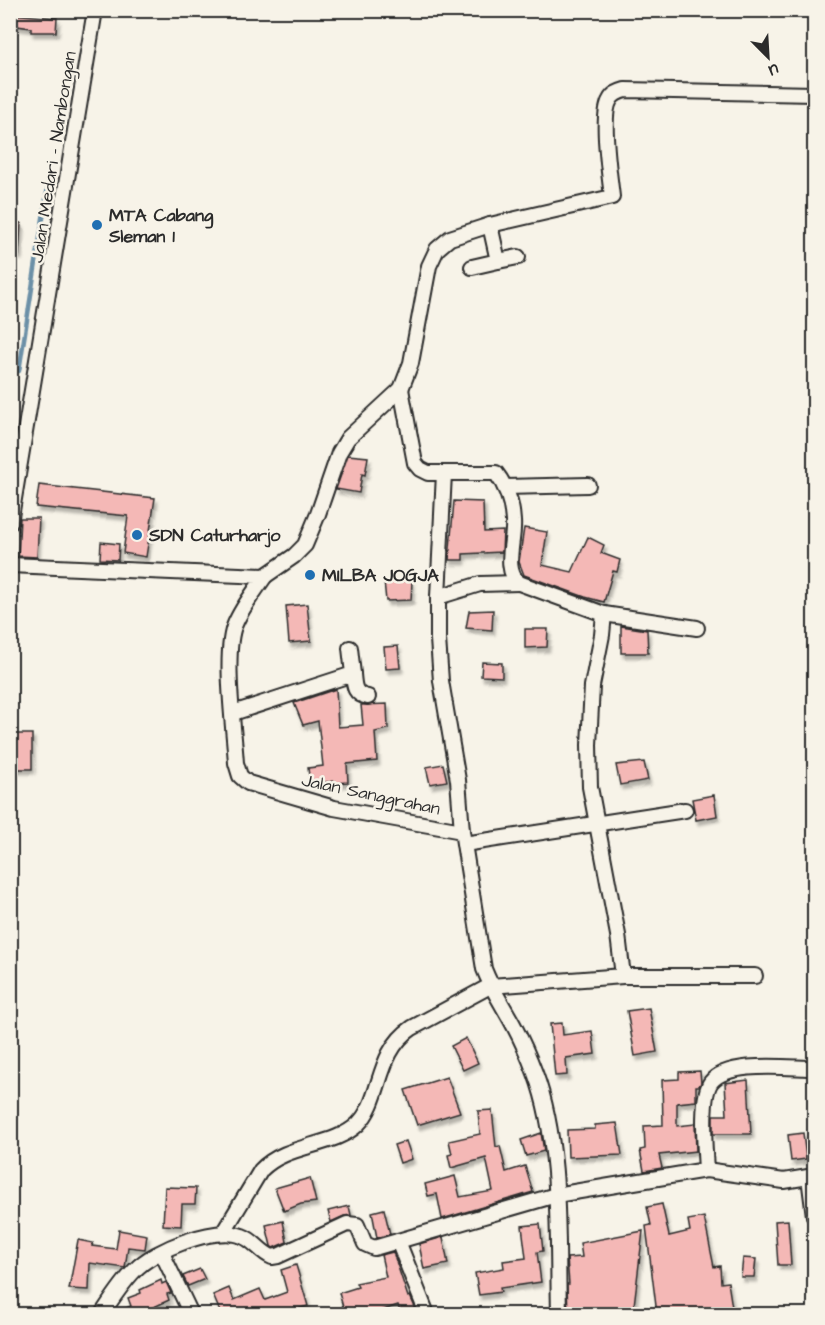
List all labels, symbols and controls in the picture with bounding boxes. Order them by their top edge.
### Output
north arrow [738,27,798,87]
street label: Jalan Medari - Nambongan [24,50,84,265]
text: U [765,58,782,82]
place label: MTA Cabang Sleman 1 [108,203,214,249]
marker: MTA Cabang Sleman 1 [90,218,104,232]
place label: SDN Caturharjo [148,523,281,548]
marker: SDN Caturharjo [130,528,144,542]
place label: MILBA JOGJA [322,563,439,588]
marker: MILBA JOGJA [303,568,317,582]
street label: Jalan Sanggrahan [299,768,443,822]

